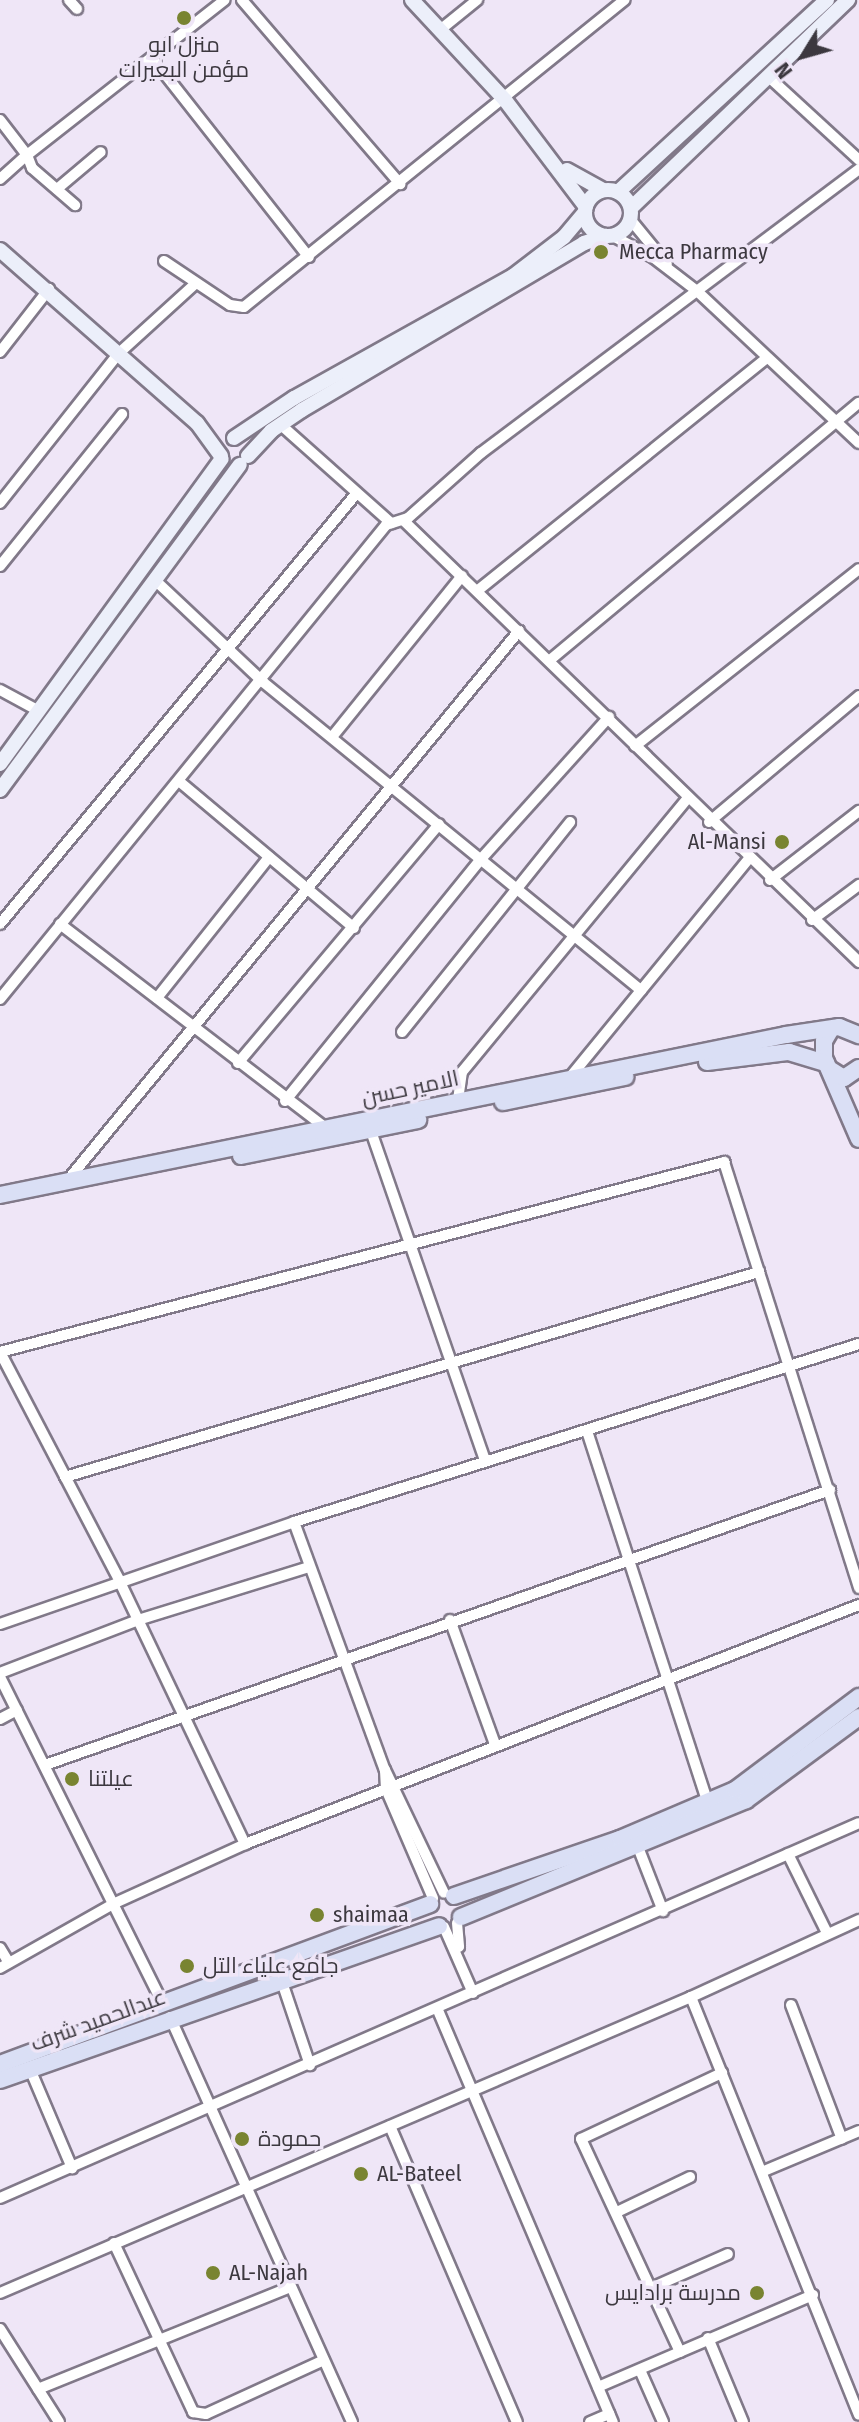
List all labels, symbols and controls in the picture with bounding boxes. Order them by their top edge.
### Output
marker: منزل ابو مؤمن البعيرات [175,9,193,27]
north arrow [763,16,843,96]
place label: منزل ابو مؤمن البعيرات [119,31,249,82]
text: N [769,57,798,84]
place label: Mecca Pharmacy [619,239,768,265]
marker: Mecca Pharmacy [590,241,612,263]
place label: Al-Mansi [688,829,766,855]
marker: Al-Mansi [773,833,791,851]
street label: الامير حسن [359,1065,461,1111]
place label: عيلتنا [88,1766,134,1792]
marker: عيلتنا [63,1770,81,1788]
place label: shaimaa [333,1902,409,1928]
marker: shaimaa [308,1906,326,1924]
place label: جامع علياء التل [203,1953,339,1979]
marker: جامع علياء التل [178,1957,196,1975]
street label: عبدالحميد شرف [27,1983,169,2057]
place label: حمودة [258,2126,321,2152]
marker: حمودة [233,2130,251,2148]
place label: AL-Bateel [377,2161,461,2187]
marker: AL-Bateel [352,2165,370,2183]
place label: AL-Najah [229,2260,308,2286]
marker: AL-Najah [204,2264,222,2282]
place label: مدرسة برادايس [605,2280,741,2306]
marker: مدرسة برادايس [748,2284,766,2302]

